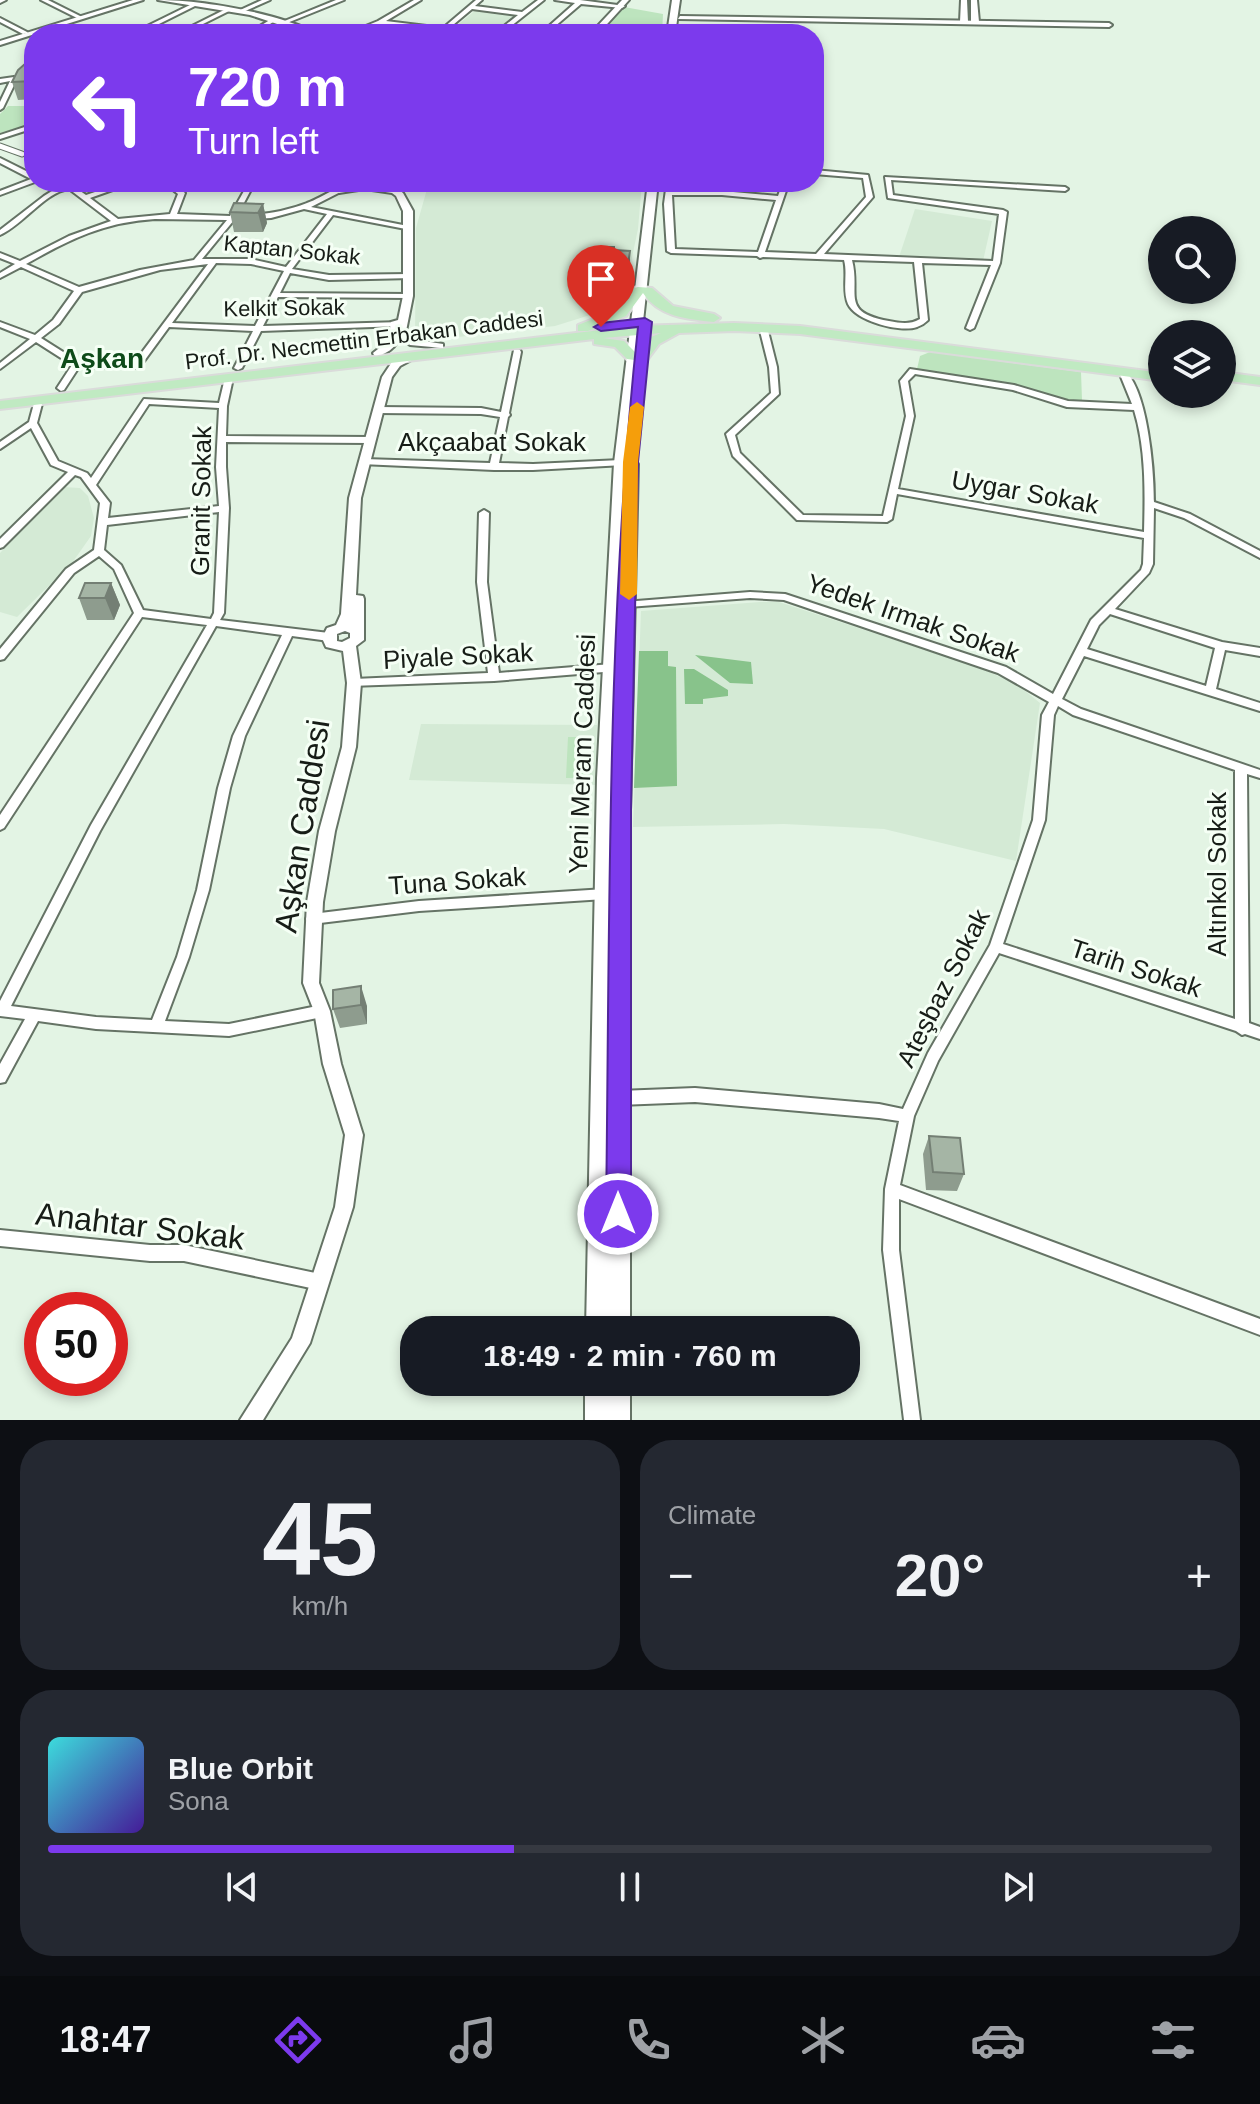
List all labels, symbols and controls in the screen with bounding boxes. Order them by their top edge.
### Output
text: 720 m [188,55,347,118]
icon: left [56,56,160,160]
text: Turn left [188,121,319,162]
map controls [1148,216,1236,408]
button: search [1148,216,1236,304]
street label: Kaptan Sokak [223,230,362,270]
pin [567,245,635,327]
icon: arrive [579,257,623,301]
street label: Kelkit Sokak [223,294,346,322]
street label: Prof. Dr. Necmettin Erbakan Caddesi [183,306,545,374]
button: layers [1148,320,1236,408]
district label: Aşkan [60,343,144,374]
street label: Granit Sokak [185,425,217,576]
street label: Akçaabat Sokak [398,427,587,457]
street label: Uygar Sokak [949,464,1102,520]
street label: Yedek Irmak Sokak [803,568,1024,669]
street label: Yeni Meram Caddesi [563,633,601,875]
street label: Piyale Sokak [382,637,535,675]
street label: Aşkan Caddesi [267,717,337,935]
street label: Altınkol Sokak [1202,791,1232,956]
street label: Tuna Sokak [387,861,528,901]
street label: Ateşbaz Sokak [890,903,996,1072]
street label: Tarih Sokak [1067,933,1206,1004]
position arrow [576,1172,660,1256]
street label: Anahtar Sokak [34,1195,247,1257]
speed limit sign: 50 [24,1292,128,1396]
text: 18:49 · 2 min · 760 m [483,1339,777,1372]
text: 45 [262,1481,378,1597]
text: Climate [668,1500,756,1530]
text: 20° [895,1542,985,1609]
text: − [668,1551,694,1600]
text: + [1186,1551,1212,1600]
text: km/h [292,1591,348,1621]
text: Blue Orbit [168,1752,313,1785]
text: Sona [168,1786,229,1816]
icon: previous [220,1865,264,1909]
icon: pause [608,1865,652,1909]
icon: next [996,1865,1040,1909]
icon: directions [270,2012,326,2068]
icon: music [445,2012,501,2068]
icon: phone [620,2012,676,2068]
icon: climate [795,2012,851,2068]
icon: car [970,2012,1026,2068]
icon: filters [1145,2012,1201,2068]
text: 18:47 [59,2019,152,2060]

